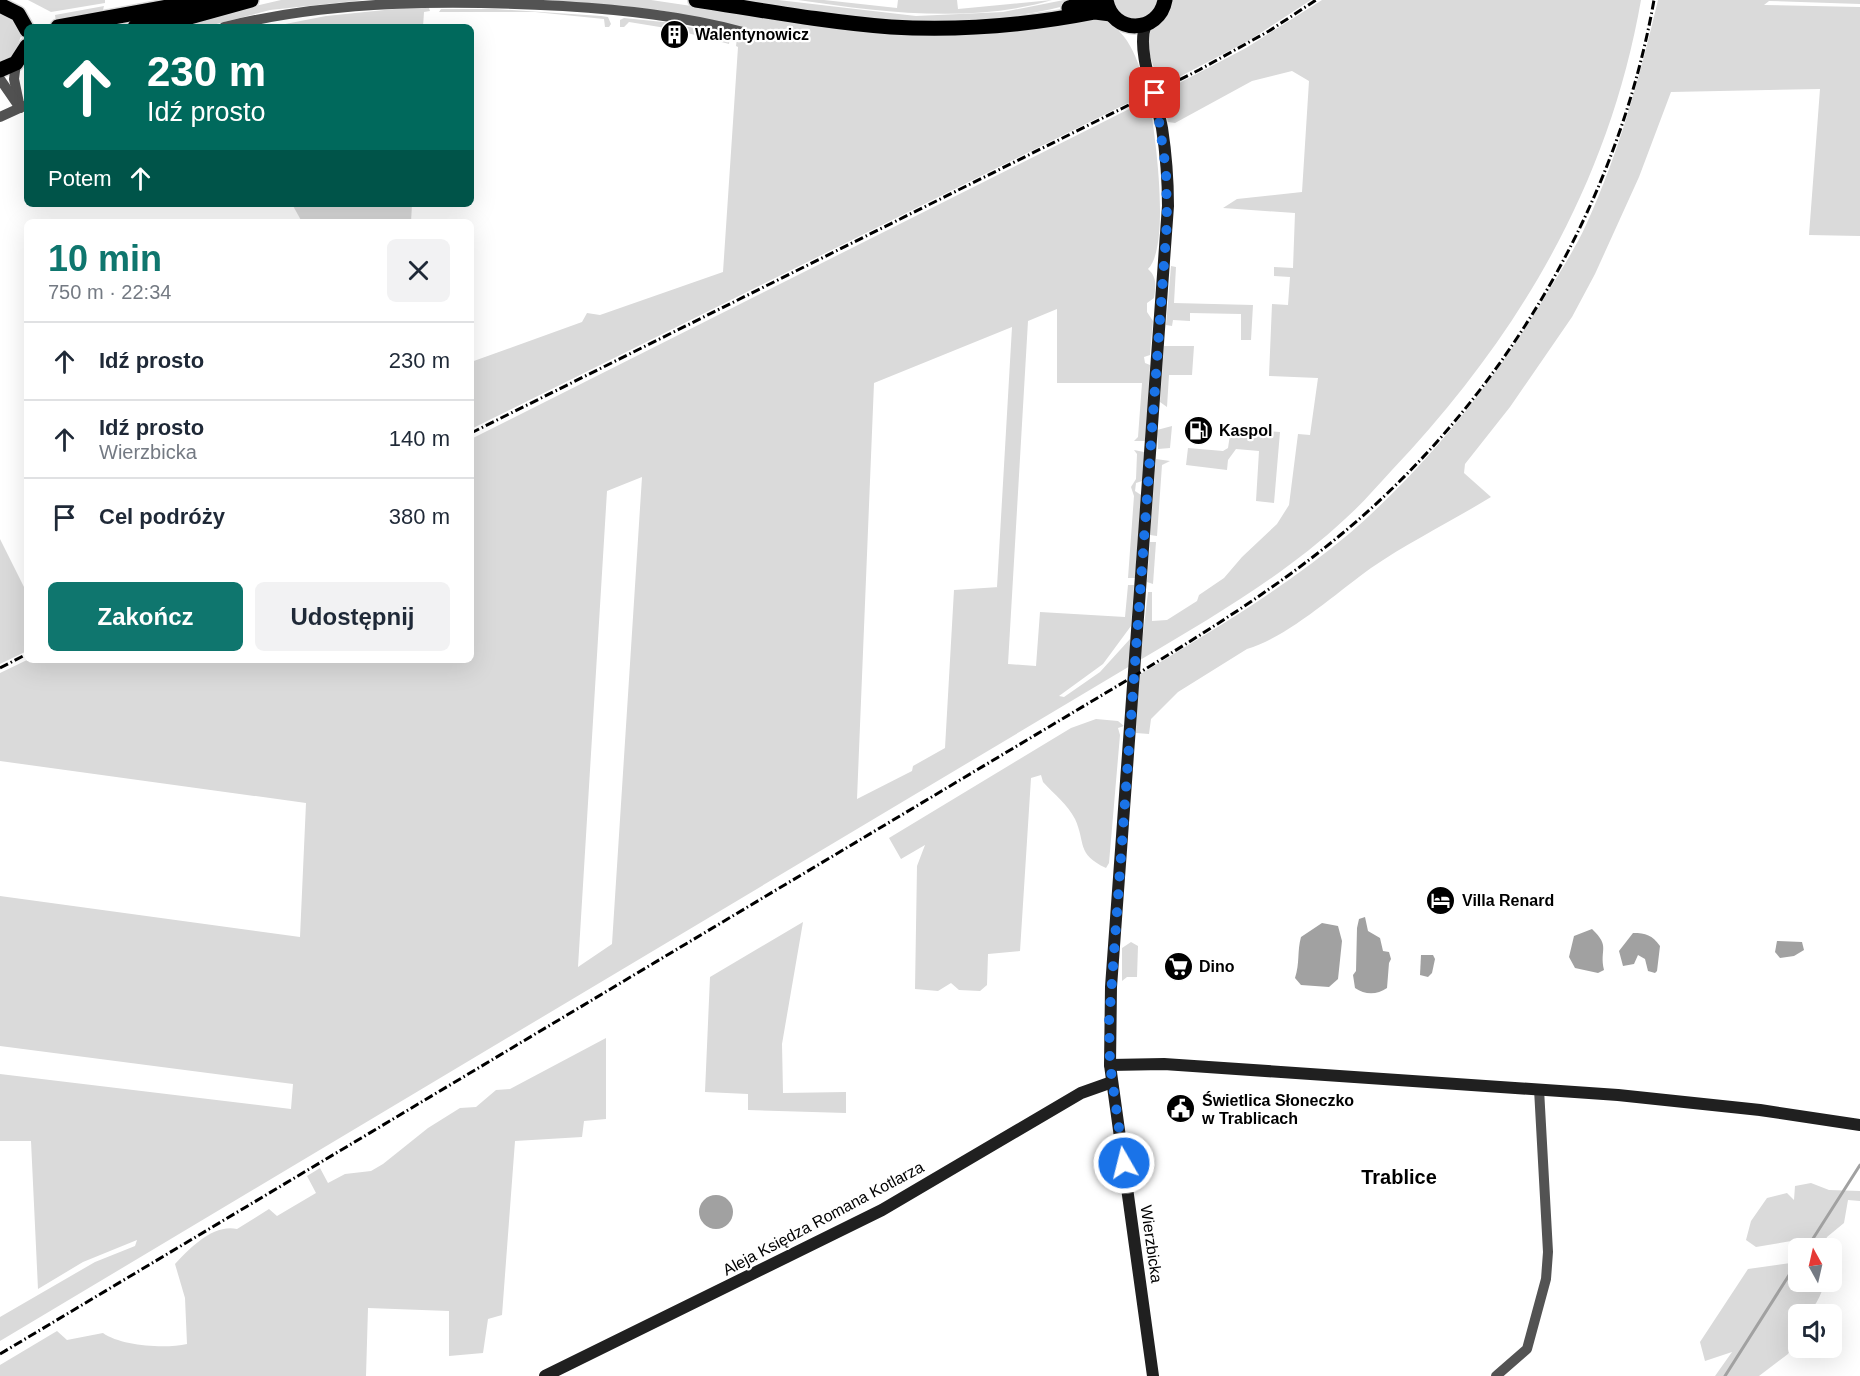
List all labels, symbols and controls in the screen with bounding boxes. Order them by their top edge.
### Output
building icon: Walentynowicz [658,18,690,50]
place label: Walentynowicz [695,26,809,43]
icon: ahead [48,48,126,126]
text: 230 m [147,48,266,95]
pin [1129,67,1180,118]
icon: arrive [1138,76,1171,109]
text: Idź prosto [147,97,266,127]
icon: ahead [124,162,157,195]
text: Potem [48,166,112,191]
text: 10 min [48,238,162,279]
button: close [387,239,450,302]
text: 750 m · 22:34 [48,281,171,303]
icon: ahead [48,345,81,378]
text: Idź prosto [99,348,204,373]
text: 230 m [389,348,450,373]
fuel station icon: Kaspol [1182,414,1214,446]
text: Idź prosto [99,415,204,440]
place label: Kaspol [1219,422,1272,439]
icon: ahead [48,423,81,456]
text: 140 m [389,426,450,451]
text: Wierzbicka [99,441,197,463]
icon: arrive [48,501,81,534]
text: Cel podróży [99,504,225,529]
text: 380 m [389,504,450,529]
button: Zakończ [48,582,243,651]
button: Udostępnij [255,582,450,651]
hotel icon: Villa Renard [1425,884,1457,916]
place label: Villa Renard [1462,892,1554,909]
supermarket icon: Dino [1162,950,1194,982]
place label: Dino [1199,958,1235,975]
place label: Świetlica Słoneczko w Trablicach [1201,1091,1354,1127]
public building icon: Świetlica Słoneczko w Trablicach [1165,1093,1197,1125]
position arrow [1092,1131,1156,1195]
street label: Aleja Księdza Romana Kotlarza [720,1158,927,1279]
district label: Trablice [1361,1166,1437,1188]
street label: Wierzbicka [1138,1204,1165,1284]
north arrow [1788,1238,1842,1292]
map controls [1788,1238,1842,1358]
button: sound [1788,1304,1842,1358]

